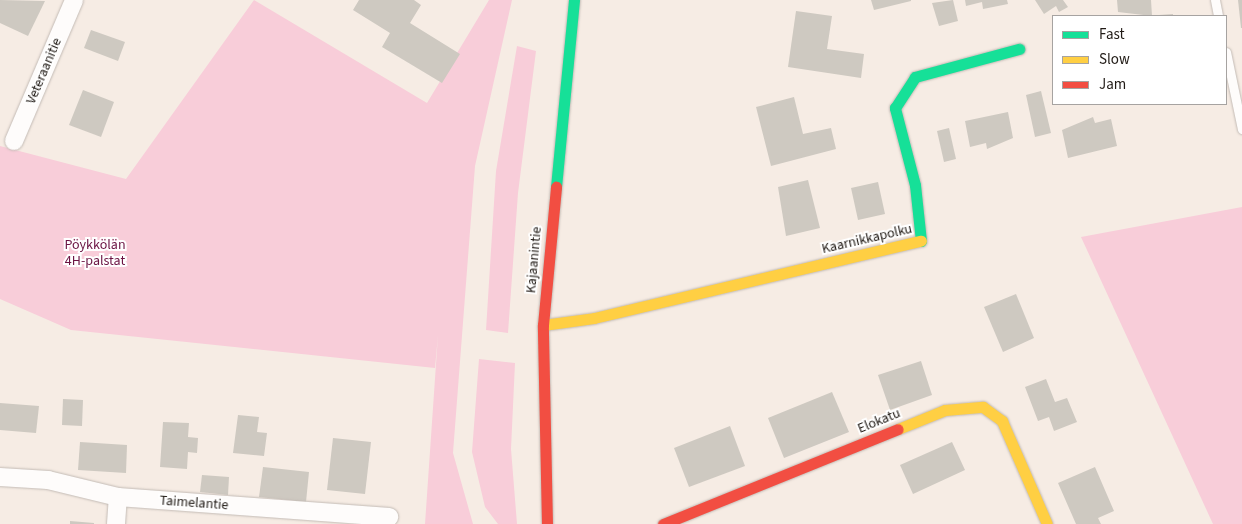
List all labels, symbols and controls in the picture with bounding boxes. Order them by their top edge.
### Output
legend [1052,15,1227,105]
text: Fast [1099,24,1125,45]
street label: Veteraanitie [23,35,65,107]
text: Slow [1099,49,1130,70]
text: Jam [1099,74,1126,95]
street label: Kaarnikkapolku [820,220,914,258]
street label: Kajaanintie [523,226,545,294]
park label: Pöykkölän 4H-palstat [64,237,126,270]
street label: Elokatu [855,405,903,437]
street label: Taimelantie [159,492,229,514]

